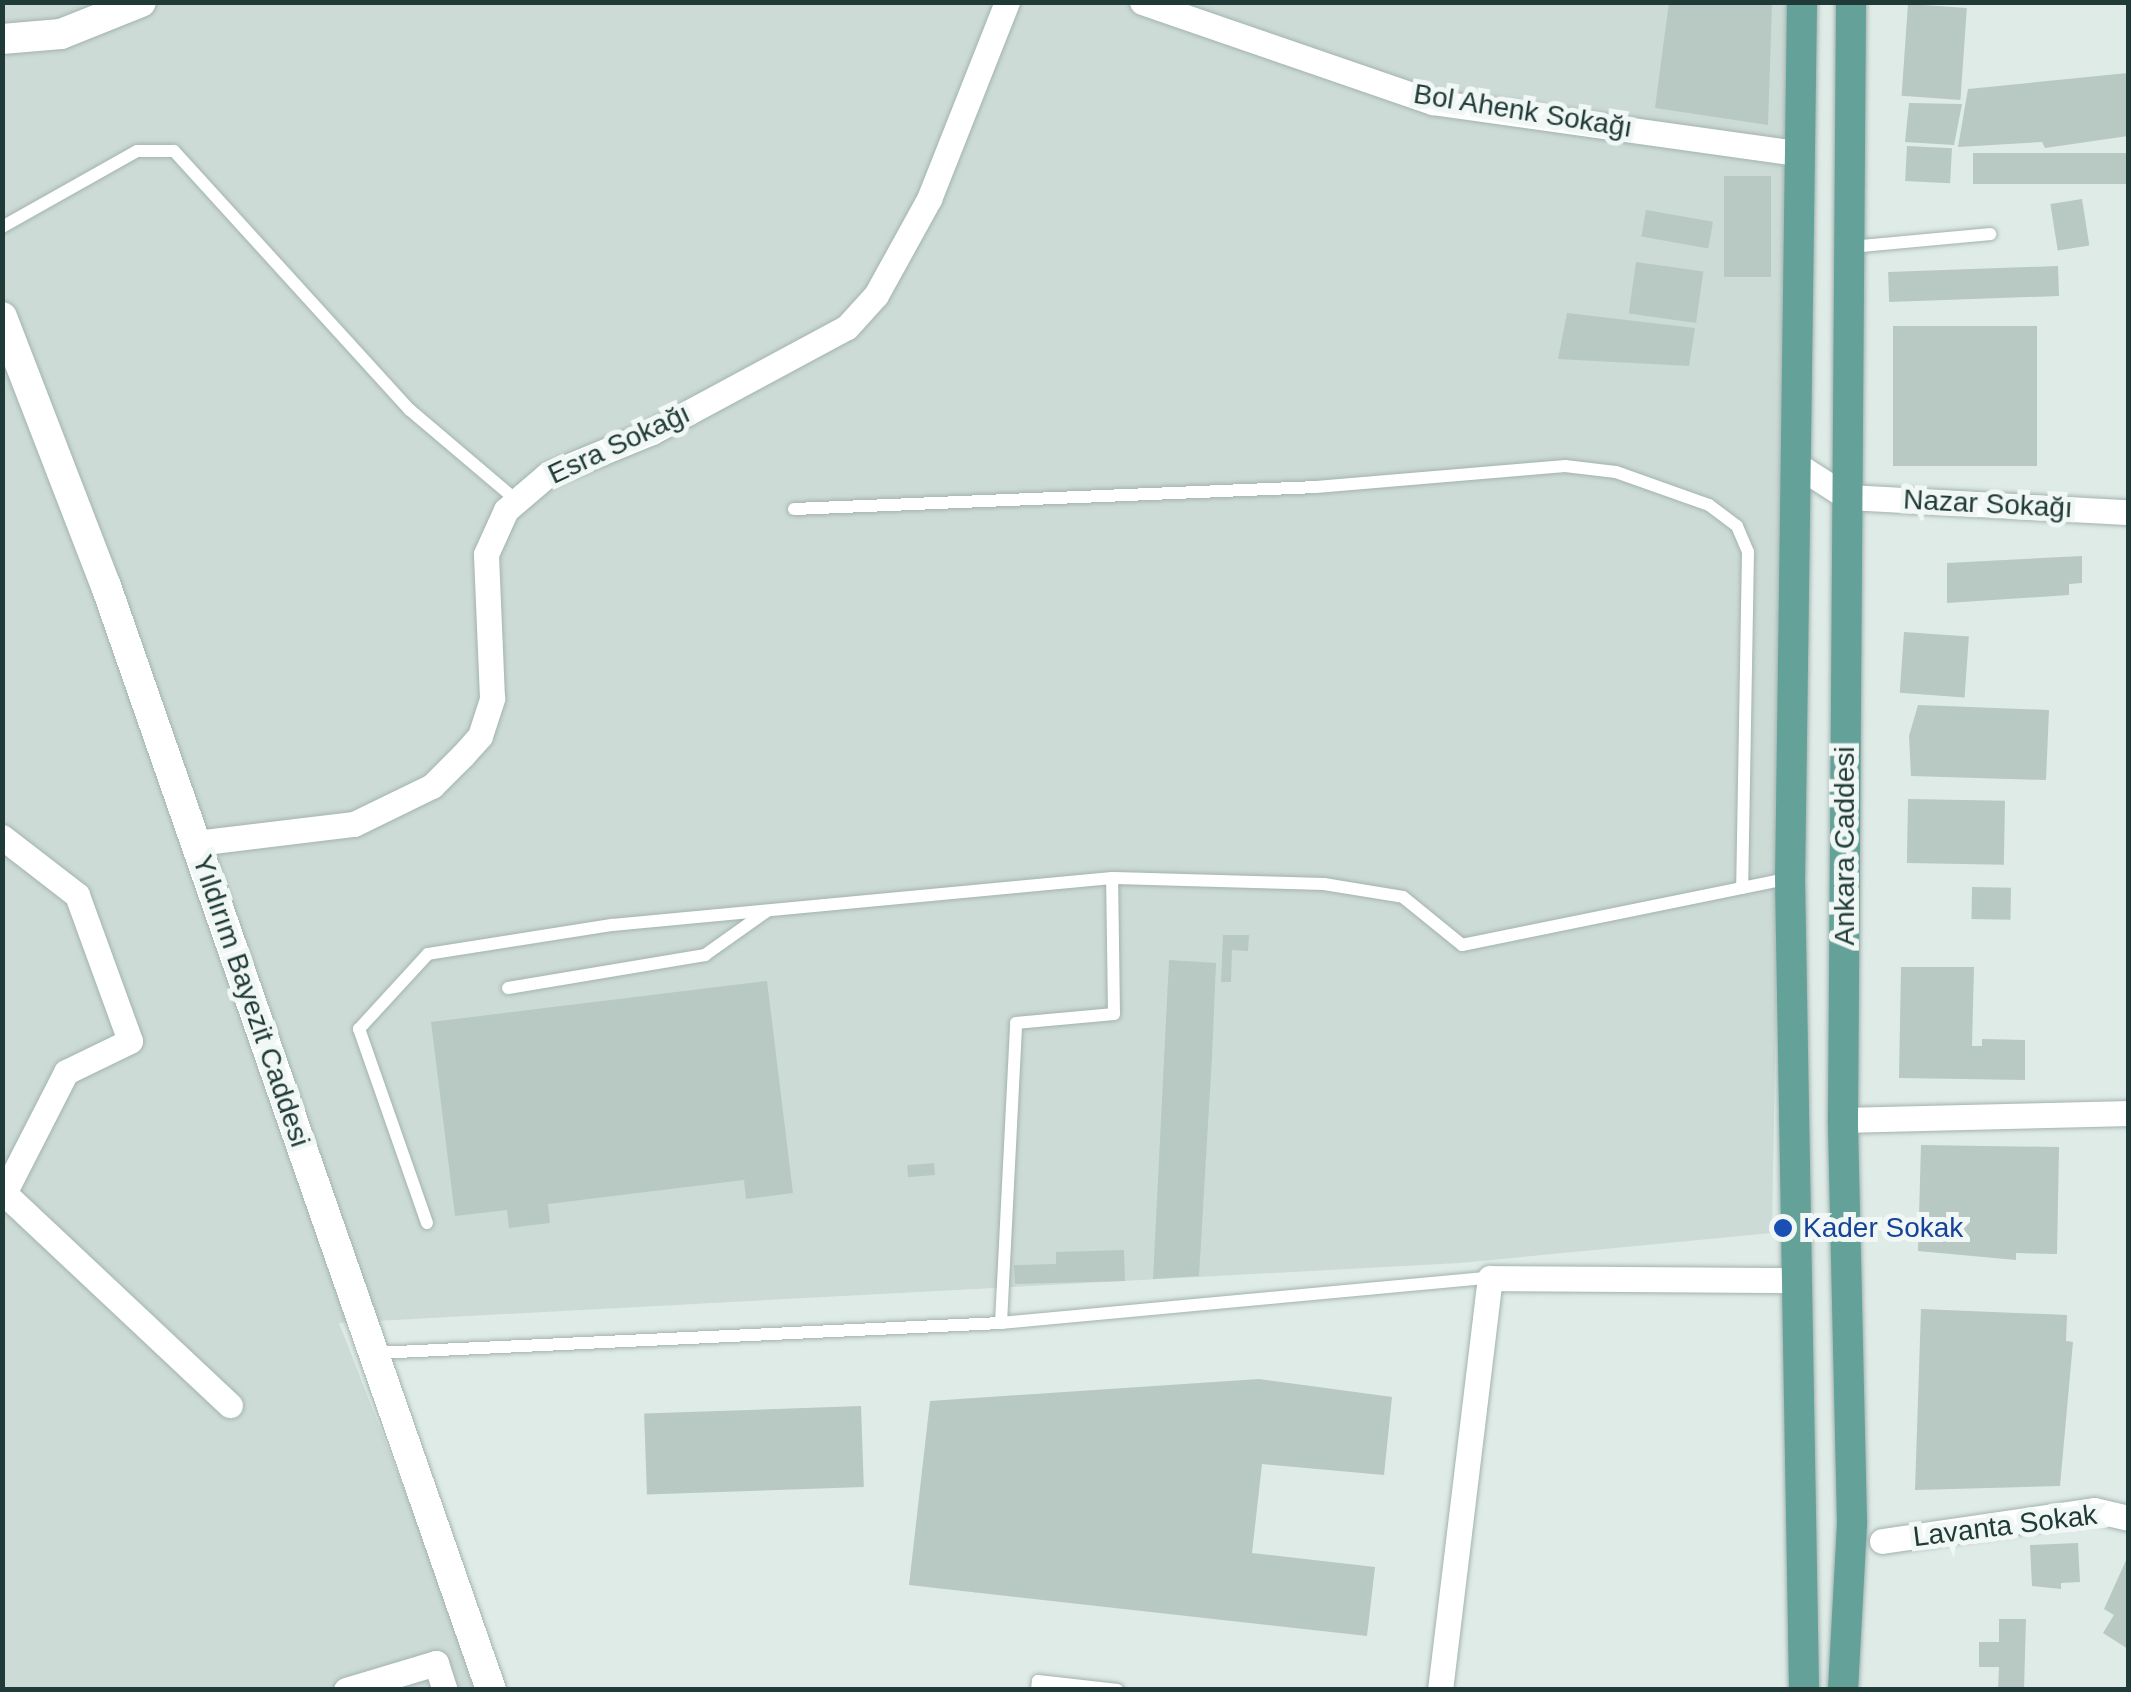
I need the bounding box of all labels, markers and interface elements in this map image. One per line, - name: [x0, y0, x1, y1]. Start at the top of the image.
- street label: Bol Ahenk Sokağı: [1410, 77, 1636, 145]
- street label: Esra Sokağı: [543, 397, 695, 491]
- street label: Nazar Sokağı: [1902, 483, 2074, 525]
- street label: Ankara Caddesi: [1828, 746, 1862, 946]
- street label: Yıldırım Bayezit Caddesi: [185, 851, 317, 1151]
- place label: Kader Sokak: [1803, 1211, 1963, 1245]
- marker: Kader Sokak: [1772, 1217, 1794, 1239]
- street label: Lavanta Sokak: [1911, 1498, 2099, 1554]

